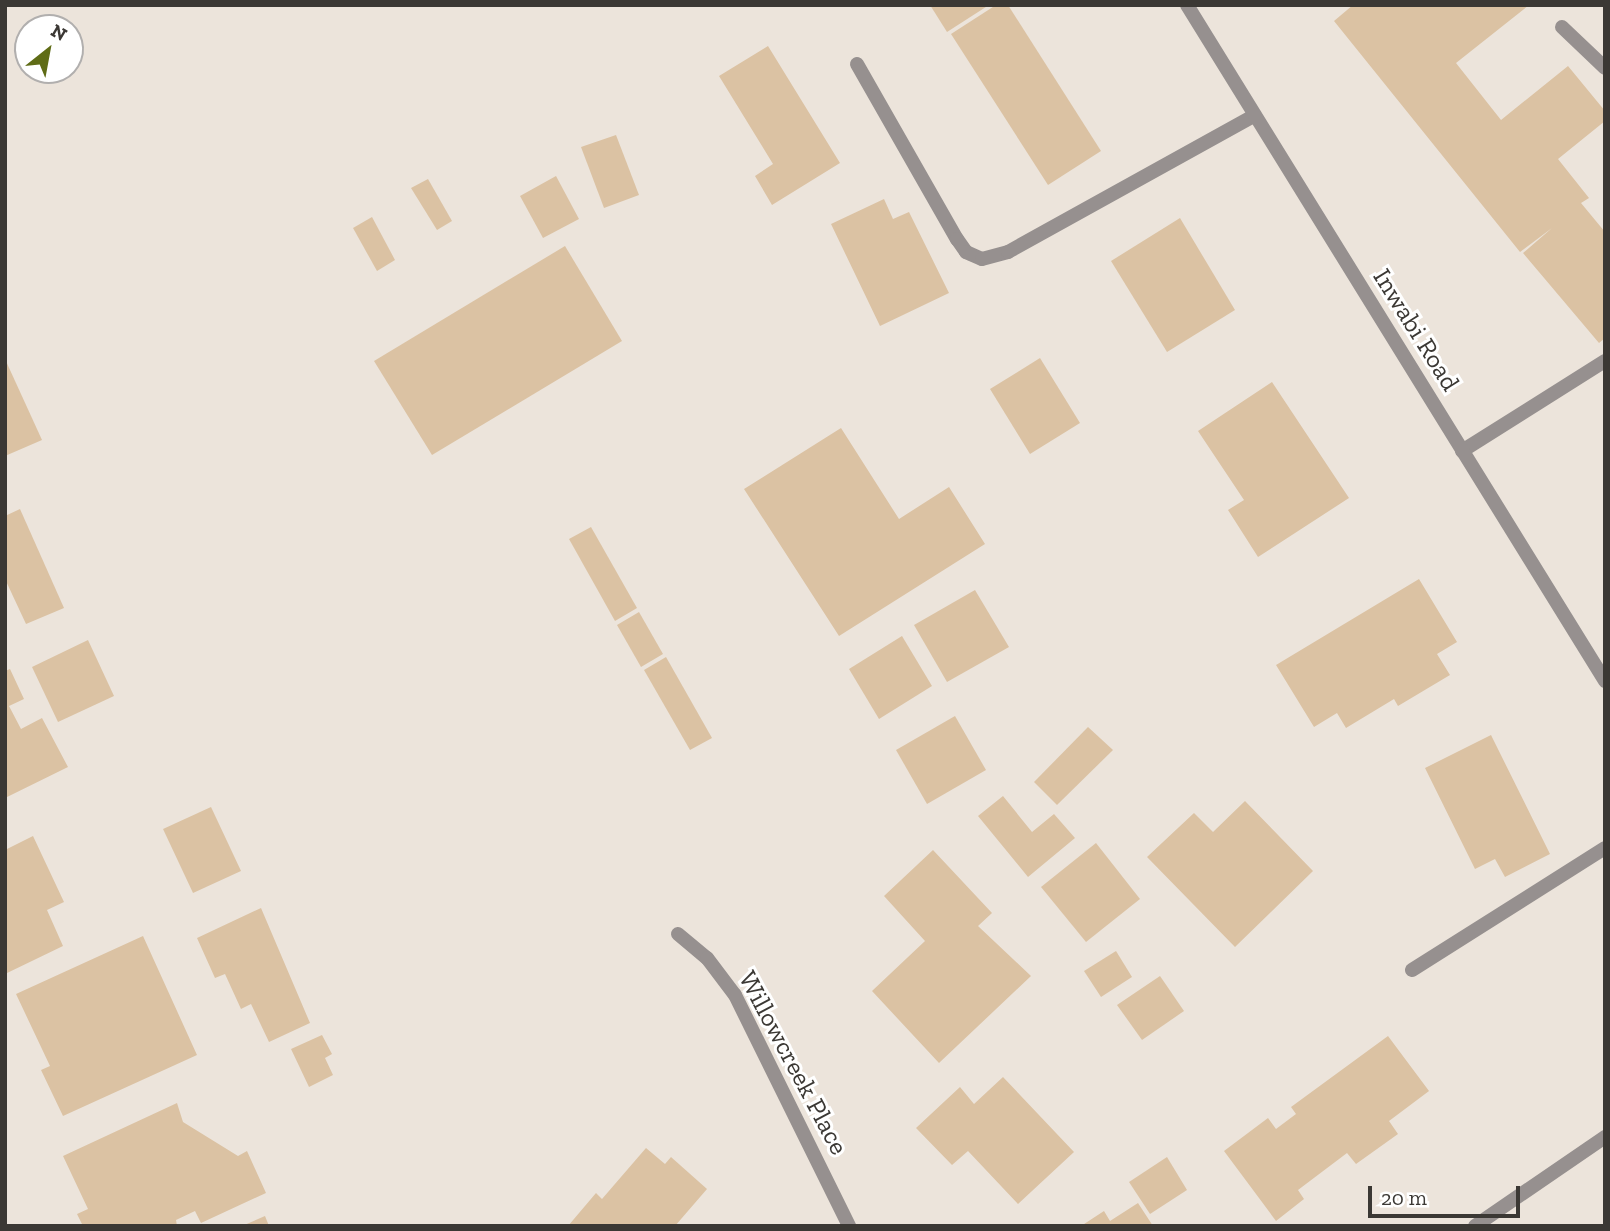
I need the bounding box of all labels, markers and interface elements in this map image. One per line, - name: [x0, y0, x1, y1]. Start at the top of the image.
- north arrow: [14, 14, 84, 84]
- text: N: [47, 19, 71, 46]
- street label: Inwabi Road: [1366, 263, 1466, 397]
- street label: Willowcreek Place: [732, 966, 854, 1160]
- scale bar: [1372, 1172, 1524, 1216]
- text: 20 m: [1381, 1185, 1427, 1210]

